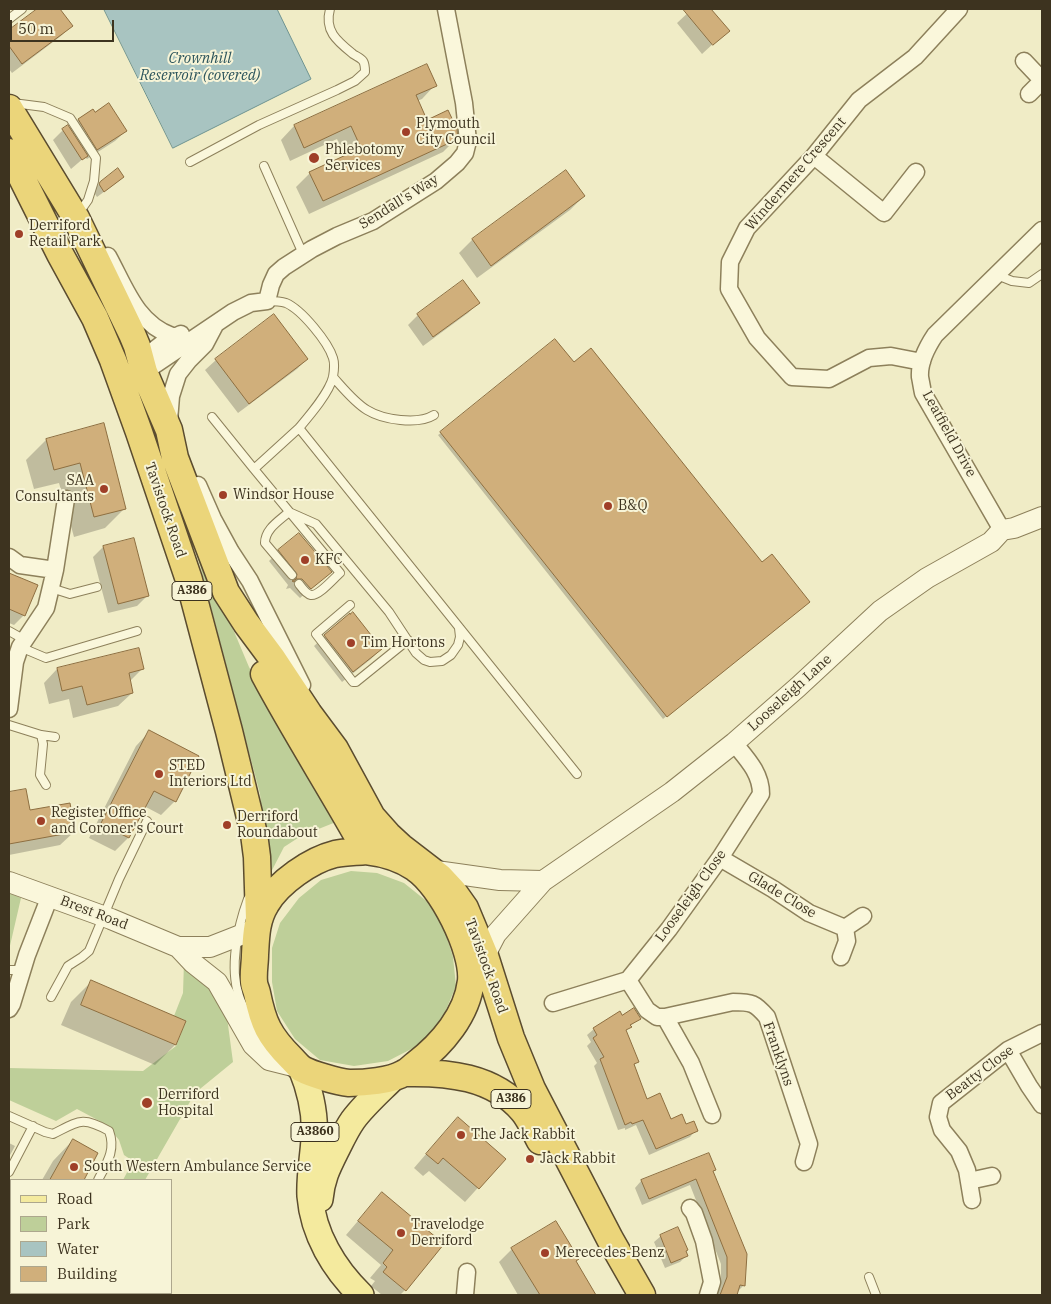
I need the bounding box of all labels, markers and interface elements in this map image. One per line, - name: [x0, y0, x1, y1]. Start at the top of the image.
- scale bar: [12, 10, 116, 42]
- text: 50 m: [18, 19, 54, 38]
- water label: Crownhill Reservoir (covered): [140, 50, 260, 85]
- street label: Windermere Crescent: [742, 114, 850, 234]
- place label: Plymouth City Council: [416, 116, 495, 148]
- marker: Plymouth City Council: [400, 126, 412, 138]
- place label: Phlebotomy Services: [325, 142, 404, 174]
- marker: Phlebotomy Services: [307, 151, 321, 165]
- street label: Sendall's Way: [356, 171, 442, 233]
- place label: Derriford Retail Park: [29, 218, 101, 250]
- marker: Derriford Retail Park: [13, 228, 25, 240]
- street label: Leatfield Drive: [918, 388, 980, 480]
- street label: Tavistock Road: [141, 460, 189, 560]
- place label: SAA Consultants: [15, 473, 94, 506]
- marker: SAA Consultants: [98, 483, 110, 495]
- place label: Windsor House: [233, 487, 334, 503]
- marker: Windsor House: [217, 489, 229, 501]
- place label: B&Q: [618, 498, 647, 514]
- marker: B&Q: [602, 500, 614, 512]
- place label: KFC: [315, 552, 343, 568]
- marker: KFC: [299, 554, 311, 566]
- road number: A386: [172, 582, 212, 600]
- place label: Tim Hortons: [361, 635, 445, 651]
- marker: Tim Hortons: [345, 637, 357, 649]
- street label: Looseleigh Lane: [745, 651, 835, 735]
- place label: STED Interiors Ltd: [169, 758, 252, 790]
- marker: STED Interiors Ltd: [153, 768, 165, 780]
- place label: Register Office and Coroner's Court: [51, 805, 183, 838]
- place label: Derriford Roundabout: [237, 809, 318, 842]
- marker: Register Office and Coroner's Court: [35, 815, 47, 827]
- marker: Derriford Roundabout: [221, 819, 233, 831]
- street label: Looseleigh Close: [652, 847, 730, 945]
- street label: Glade Close: [745, 868, 819, 922]
- street label: Brest Road: [58, 892, 130, 934]
- street label: Tavistock Road: [461, 916, 511, 1016]
- street label: Franklyns: [759, 1020, 797, 1088]
- street label: Beatty Close: [943, 1042, 1017, 1104]
- place label: Derriford Hospital: [158, 1087, 220, 1120]
- road number: A386: [491, 1090, 531, 1108]
- marker: Derriford Hospital: [140, 1096, 154, 1110]
- road number: A3860: [291, 1122, 339, 1142]
- place label: The Jack Rabbit: [471, 1127, 575, 1143]
- marker: The Jack Rabbit: [455, 1129, 467, 1141]
- place label: Jack Rabbit: [540, 1151, 616, 1167]
- marker: Jack Rabbit: [524, 1153, 536, 1165]
- place label: South Western Ambulance Service: [84, 1159, 311, 1175]
- marker: South Western Ambulance Service: [68, 1161, 80, 1173]
- legend: [10, 1179, 172, 1294]
- text: Road: [57, 1189, 93, 1208]
- text: Park: [57, 1214, 90, 1233]
- place label: Travelodge Derriford: [411, 1217, 484, 1250]
- marker: Travelodge Derriford: [395, 1227, 407, 1239]
- text: Water: [57, 1239, 99, 1258]
- place label: Merecedes-Benz: [555, 1245, 664, 1261]
- marker: Merecedes-Benz: [539, 1247, 551, 1259]
- text: Building: [57, 1264, 117, 1283]

